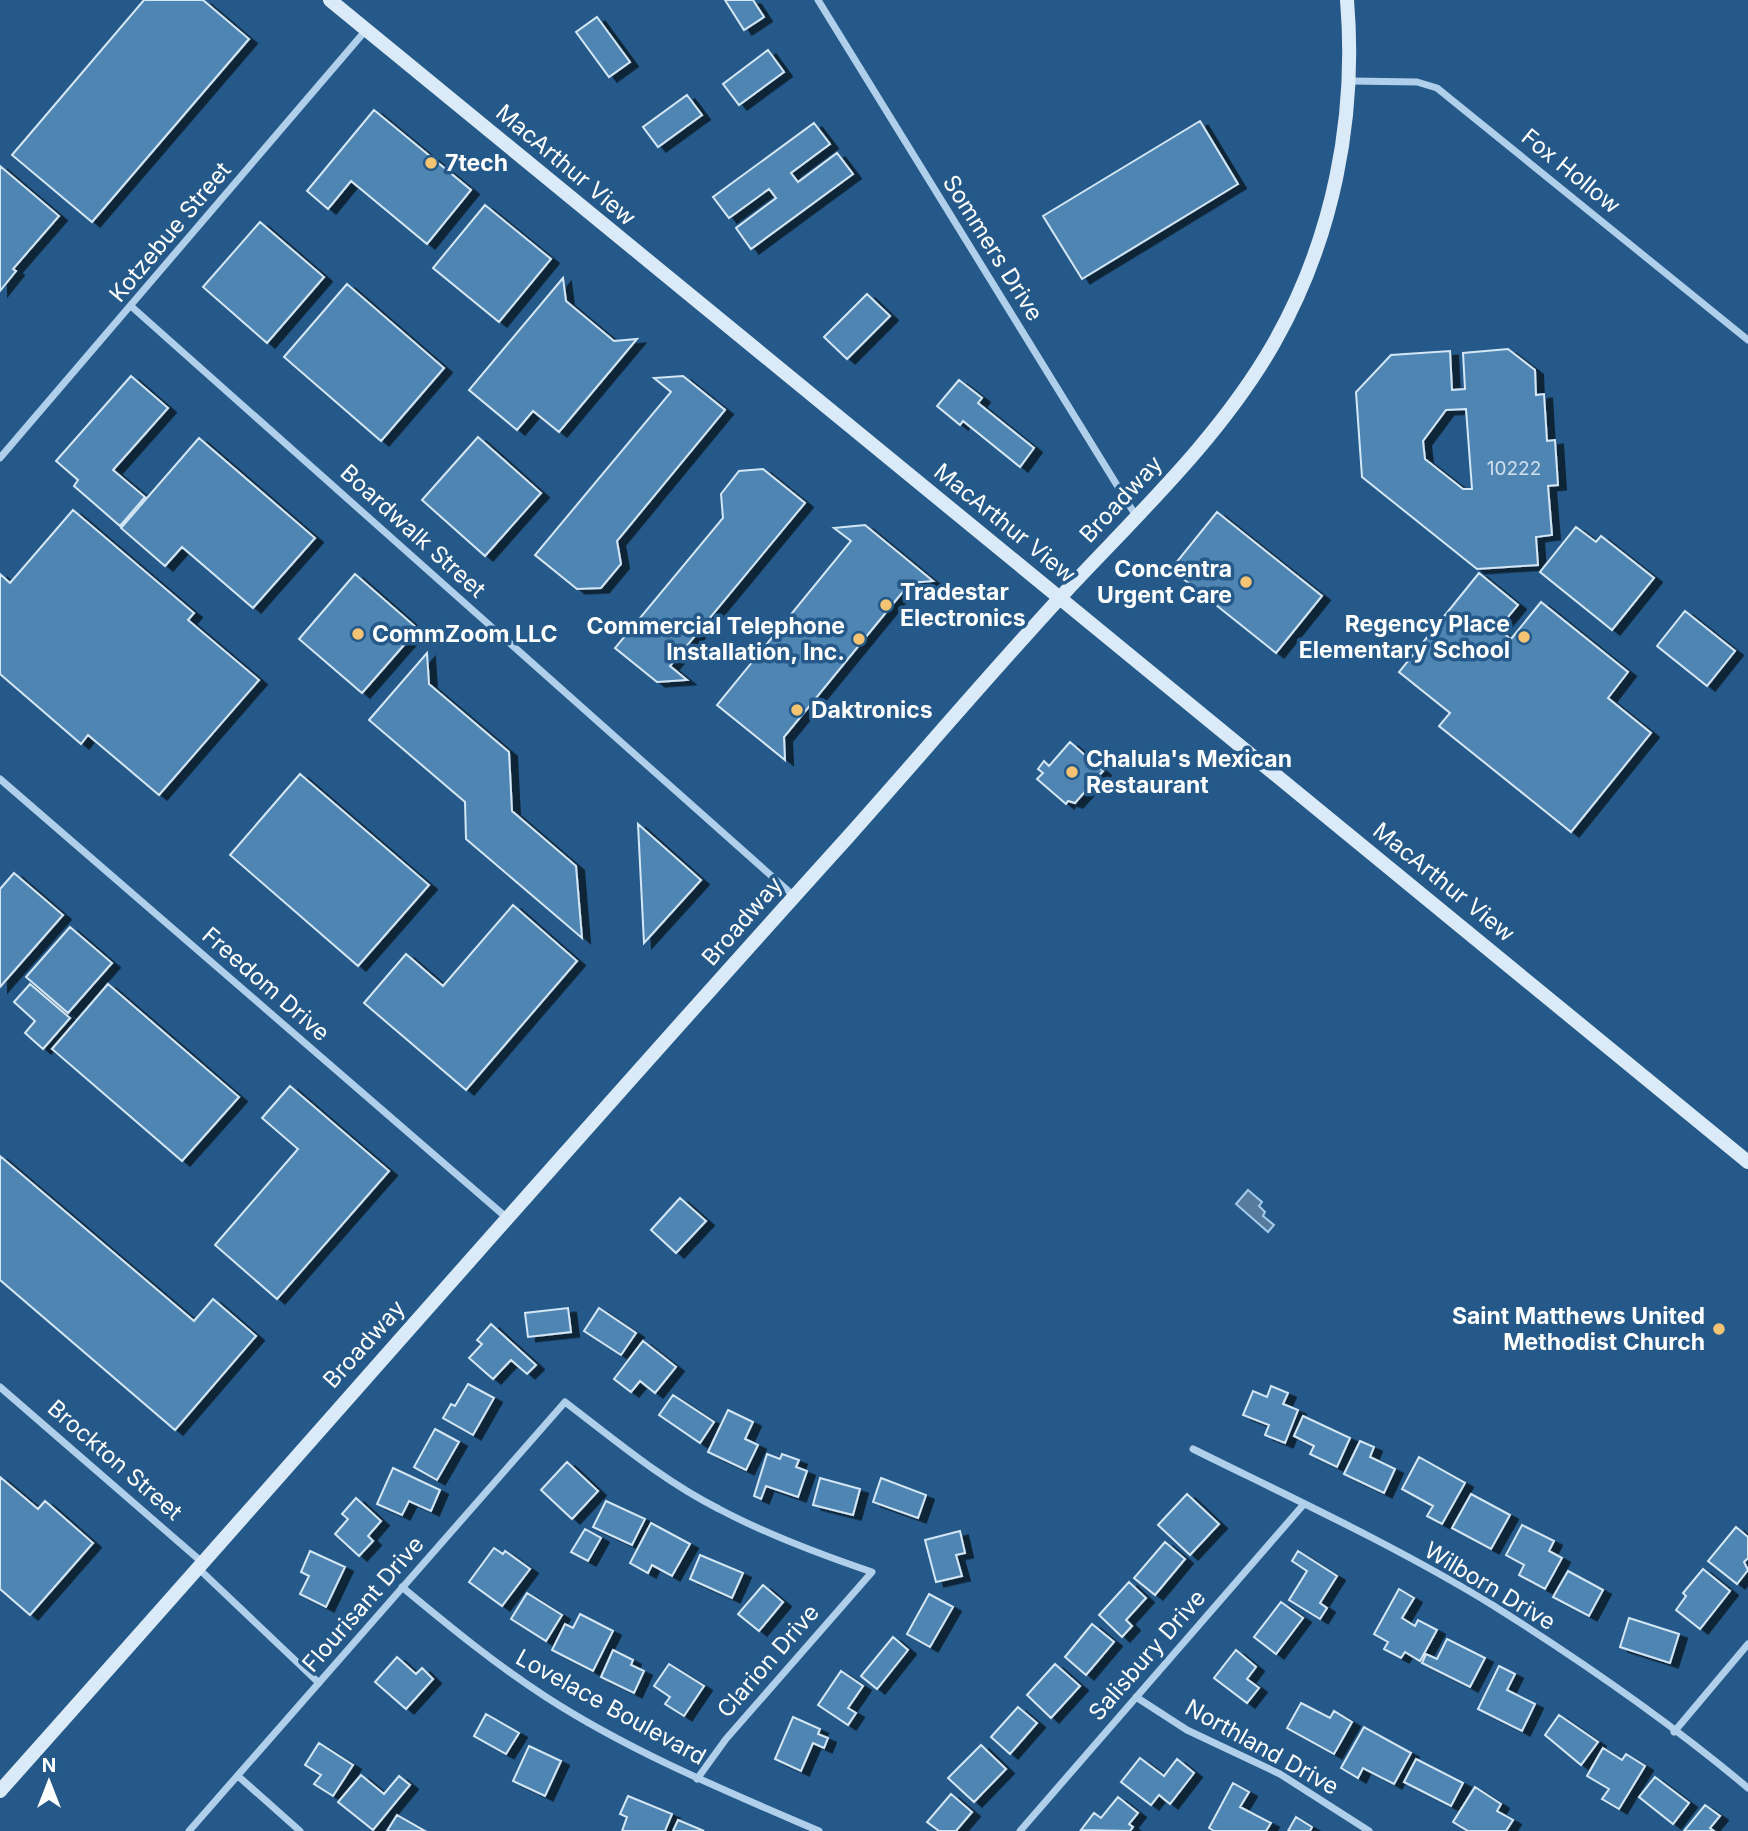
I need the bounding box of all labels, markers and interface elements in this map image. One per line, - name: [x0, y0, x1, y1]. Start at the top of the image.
- street label: MacArthur View: [490, 98, 642, 232]
- street label: Fox Hollow: [1516, 123, 1626, 219]
- place label: 7tech: [445, 149, 508, 177]
- marker: 7tech: [423, 155, 439, 171]
- street label: Kotzebue Street: [103, 156, 237, 308]
- street label: Sommers Drive: [937, 170, 1049, 326]
- street label: Broadway: [1074, 450, 1168, 548]
- street label: MacArthur View: [929, 457, 1082, 589]
- house number: 10222: [1487, 457, 1541, 480]
- street label: Boardwalk Street: [335, 458, 492, 604]
- place label: Concentra Urgent Care: [1097, 555, 1232, 609]
- marker: Concentra Urgent Care: [1238, 574, 1254, 590]
- place label: Tradestar Electronics: [900, 578, 1026, 632]
- marker: Tradestar Electronics: [878, 597, 894, 613]
- place label: Regency Place Elementary School: [1299, 610, 1510, 664]
- place label: Commercial Telephone Installation, Inc.: [586, 612, 845, 666]
- place label: CommZoom LLC: [372, 620, 557, 648]
- marker: CommZoom LLC: [350, 626, 366, 642]
- marker: Regency Place Elementary School: [1516, 629, 1532, 645]
- marker: Commercial Telephone Installation, Inc.: [851, 631, 867, 647]
- place label: Daktronics: [811, 696, 933, 724]
- marker: Daktronics: [789, 702, 805, 718]
- place label: Chalula's Mexican Restaurant: [1086, 745, 1292, 799]
- marker: Chalula's Mexican Restaurant: [1064, 764, 1080, 780]
- street label: MacArthur View: [1368, 816, 1521, 948]
- street label: Broadway: [696, 871, 788, 971]
- street label: Freedom Drive: [197, 921, 335, 1047]
- street label: Broadway: [317, 1294, 411, 1394]
- place label: Saint Matthews United Methodist Church: [1452, 1302, 1705, 1356]
- marker: Saint Matthews United Methodist Church: [1711, 1321, 1727, 1337]
- street label: Brockton Street: [42, 1394, 188, 1526]
- street label: Flourisant Drive: [296, 1530, 430, 1678]
- street label: Wilborn Drive: [1419, 1536, 1561, 1636]
- street label: Salisbury Drive: [1083, 1584, 1211, 1726]
- street label: Clarion Drive: [711, 1599, 825, 1723]
- street label: Lovelace Boulevard: [511, 1643, 711, 1771]
- street label: Northland Drive: [1180, 1693, 1344, 1801]
- north arrow: [14, 1747, 84, 1817]
- text: N: [42, 1754, 56, 1777]

